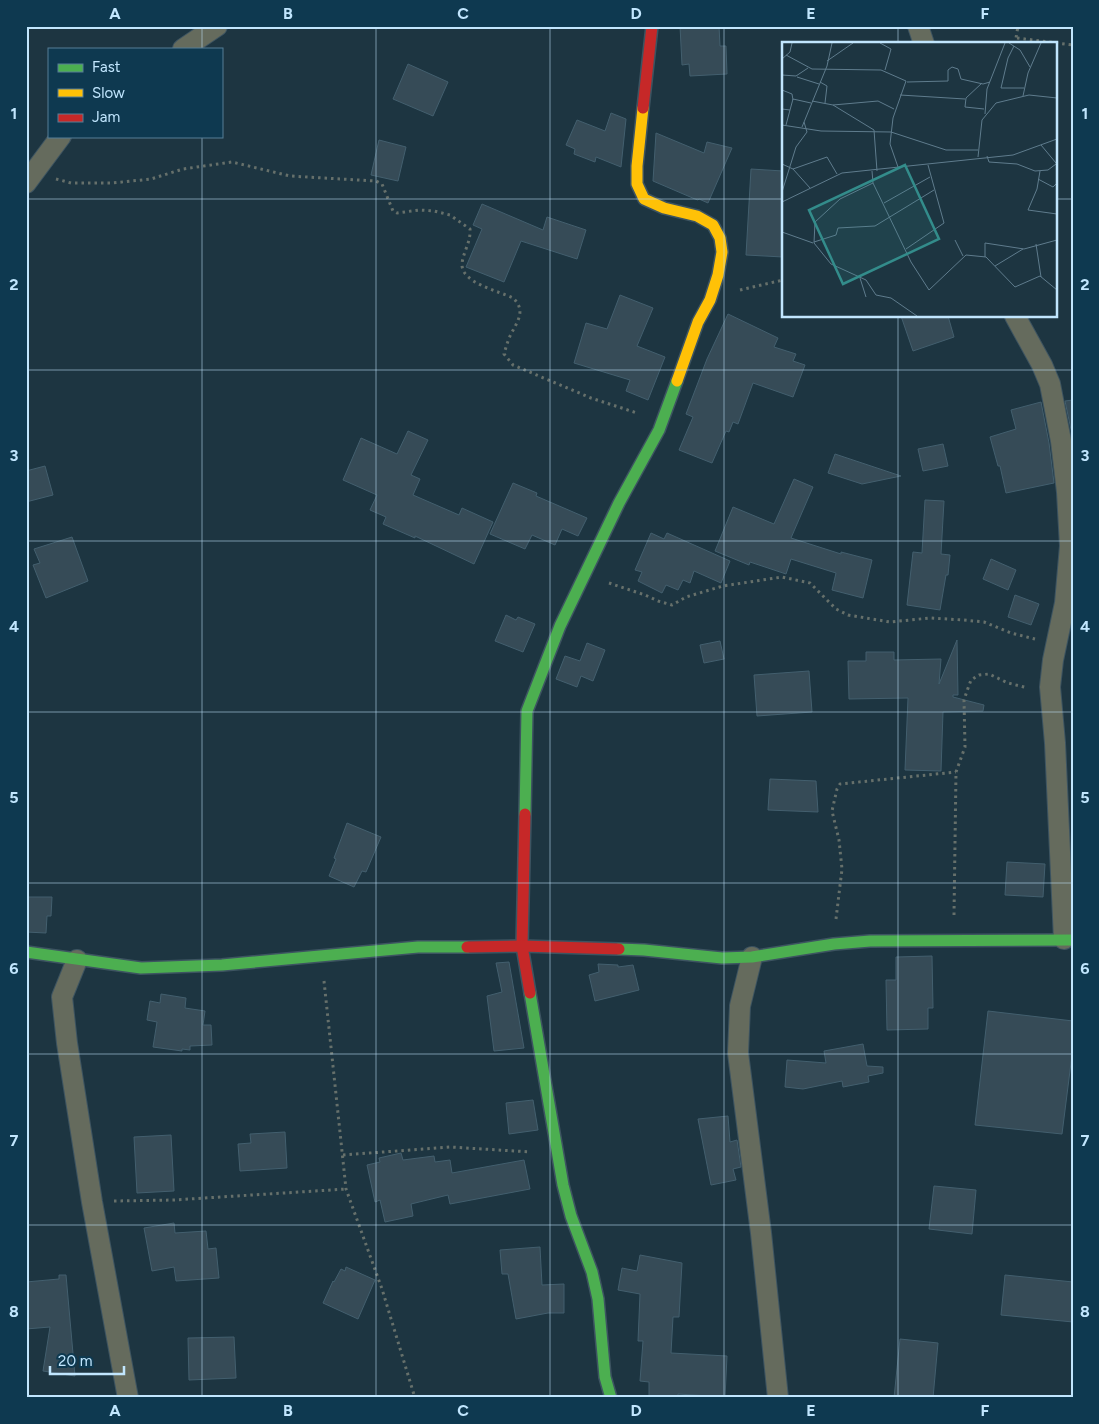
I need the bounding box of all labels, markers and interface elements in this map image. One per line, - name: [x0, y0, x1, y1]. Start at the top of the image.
- text: A: [109, 4, 121, 23]
- text: B: [283, 4, 293, 23]
- text: C: [457, 4, 469, 23]
- text: D: [630, 4, 642, 23]
- text: E: [806, 4, 816, 23]
- text: F: [981, 4, 990, 23]
- inset map: [782, 42, 1056, 318]
- legend: [48, 48, 222, 138]
- text: Fast: [92, 58, 121, 76]
- text: Slow: [92, 84, 125, 102]
- text: 1: [11, 104, 17, 123]
- text: 1: [1082, 104, 1088, 123]
- text: Jam: [92, 108, 120, 126]
- text: 2: [9, 275, 19, 294]
- text: 2: [1080, 275, 1090, 294]
- text: 3: [10, 446, 19, 465]
- text: 3: [1081, 446, 1090, 465]
- text: 4: [9, 617, 19, 636]
- text: 4: [1080, 617, 1090, 636]
- text: 5: [9, 788, 19, 807]
- text: 5: [1080, 788, 1090, 807]
- text: 6: [9, 959, 19, 978]
- text: 6: [1080, 959, 1090, 978]
- text: 7: [10, 1131, 19, 1150]
- text: 7: [1081, 1131, 1090, 1150]
- text: 8: [9, 1302, 19, 1321]
- text: 8: [1080, 1302, 1090, 1321]
- scale bar: [50, 1344, 124, 1376]
- text: 20 m: [58, 1352, 92, 1370]
- text: A: [109, 1401, 121, 1420]
- text: B: [283, 1401, 293, 1420]
- text: C: [457, 1401, 469, 1420]
- text: D: [630, 1401, 642, 1420]
- text: E: [806, 1401, 816, 1420]
- text: F: [981, 1401, 990, 1420]

